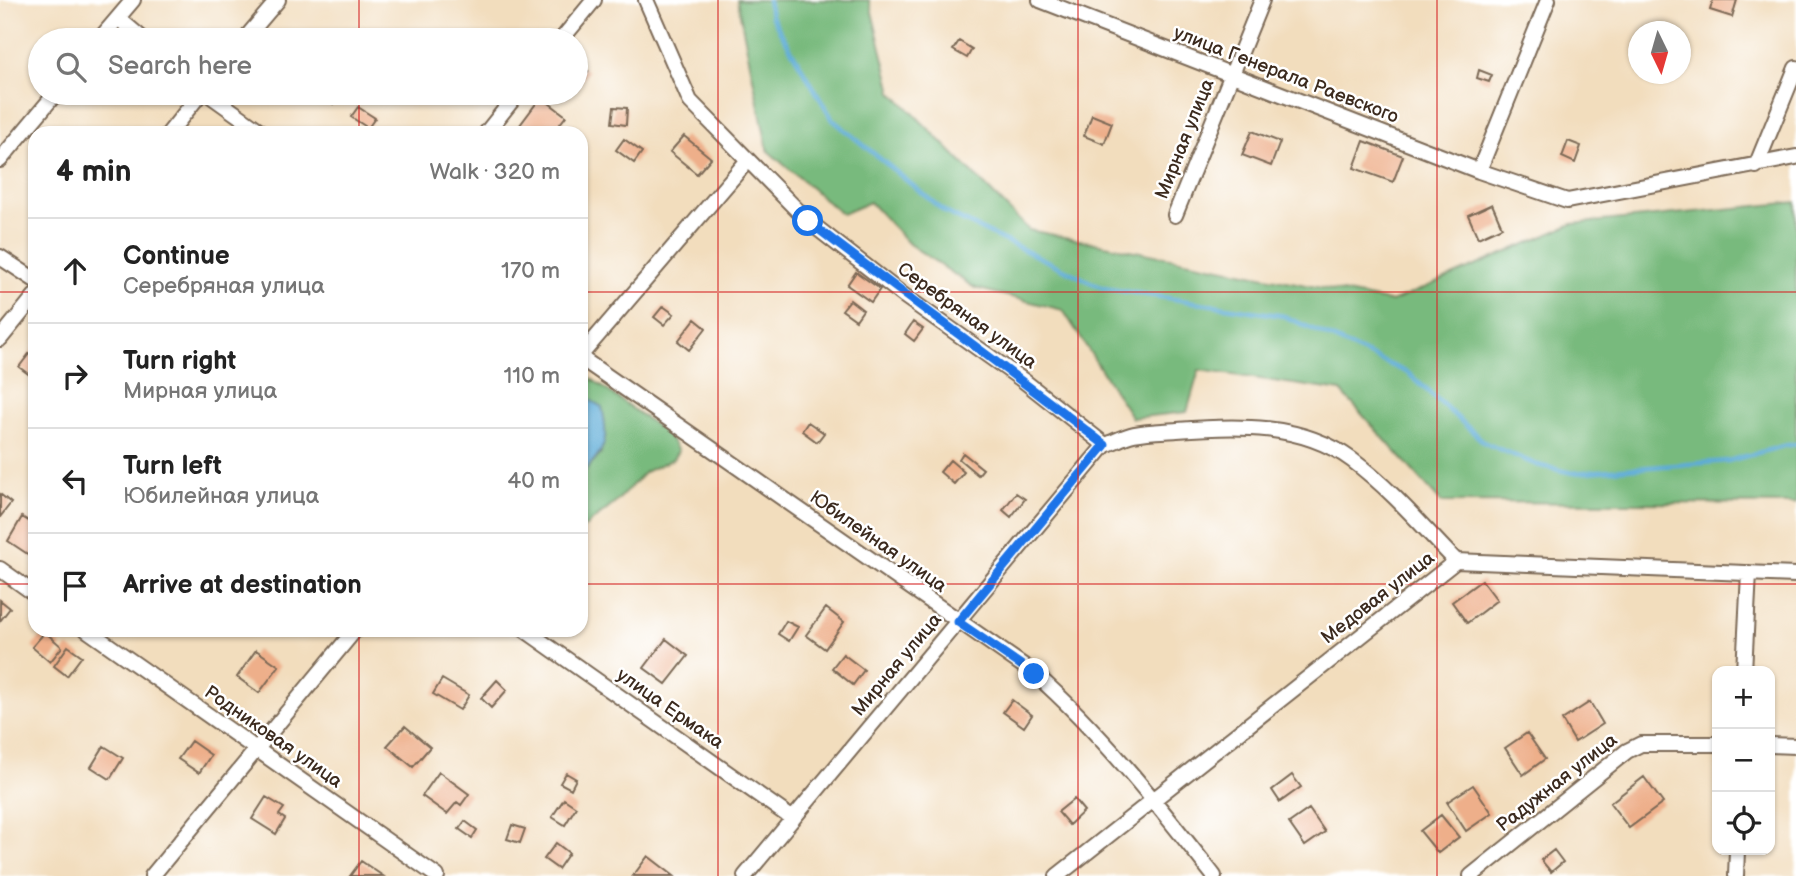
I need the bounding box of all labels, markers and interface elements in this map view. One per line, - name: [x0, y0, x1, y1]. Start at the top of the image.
- street label: улица Генерала Раевского: [1170, 21, 1402, 129]
- north arrow: [1628, 21, 1691, 84]
- search box: [28, 28, 588, 105]
- icon: search: [52, 48, 90, 86]
- text: Search here: [108, 51, 252, 82]
- street label: Мирная улица: [1150, 76, 1220, 202]
- text: 4 min: [56, 154, 131, 190]
- text: Walk · 320 m: [429, 158, 560, 186]
- route start: [792, 205, 823, 236]
- text: Continue: [123, 241, 230, 272]
- icon: ahead: [56, 252, 94, 290]
- text: 170 m: [501, 257, 560, 285]
- street label: Серебряная улица: [893, 258, 1041, 374]
- text: Серебряная улица: [123, 272, 325, 300]
- text: Turn right: [123, 346, 236, 377]
- icon: right: [56, 357, 94, 395]
- text: 110 m: [503, 362, 560, 390]
- text: Мирная улица: [123, 377, 277, 405]
- text: Turn left: [123, 451, 222, 482]
- icon: left: [56, 462, 94, 500]
- text: 40 m: [507, 467, 560, 495]
- text: Юбилейная улица: [123, 482, 319, 510]
- street label: Юбилейная улица: [805, 486, 951, 598]
- street label: Медовая улица: [1317, 547, 1439, 649]
- icon: arrive: [56, 567, 94, 605]
- text: Arrive at destination: [123, 570, 362, 601]
- street label: Мирная улица: [847, 609, 947, 721]
- route end: [1018, 658, 1049, 689]
- street label: улица Ермака: [612, 664, 728, 754]
- map controls: [1712, 666, 1775, 855]
- button: +: [1712, 666, 1775, 729]
- street label: Родниковая улица: [199, 681, 347, 793]
- street label: Радужная улица: [1492, 729, 1622, 837]
- button: −: [1712, 729, 1775, 792]
- button: locate: [1712, 792, 1775, 855]

